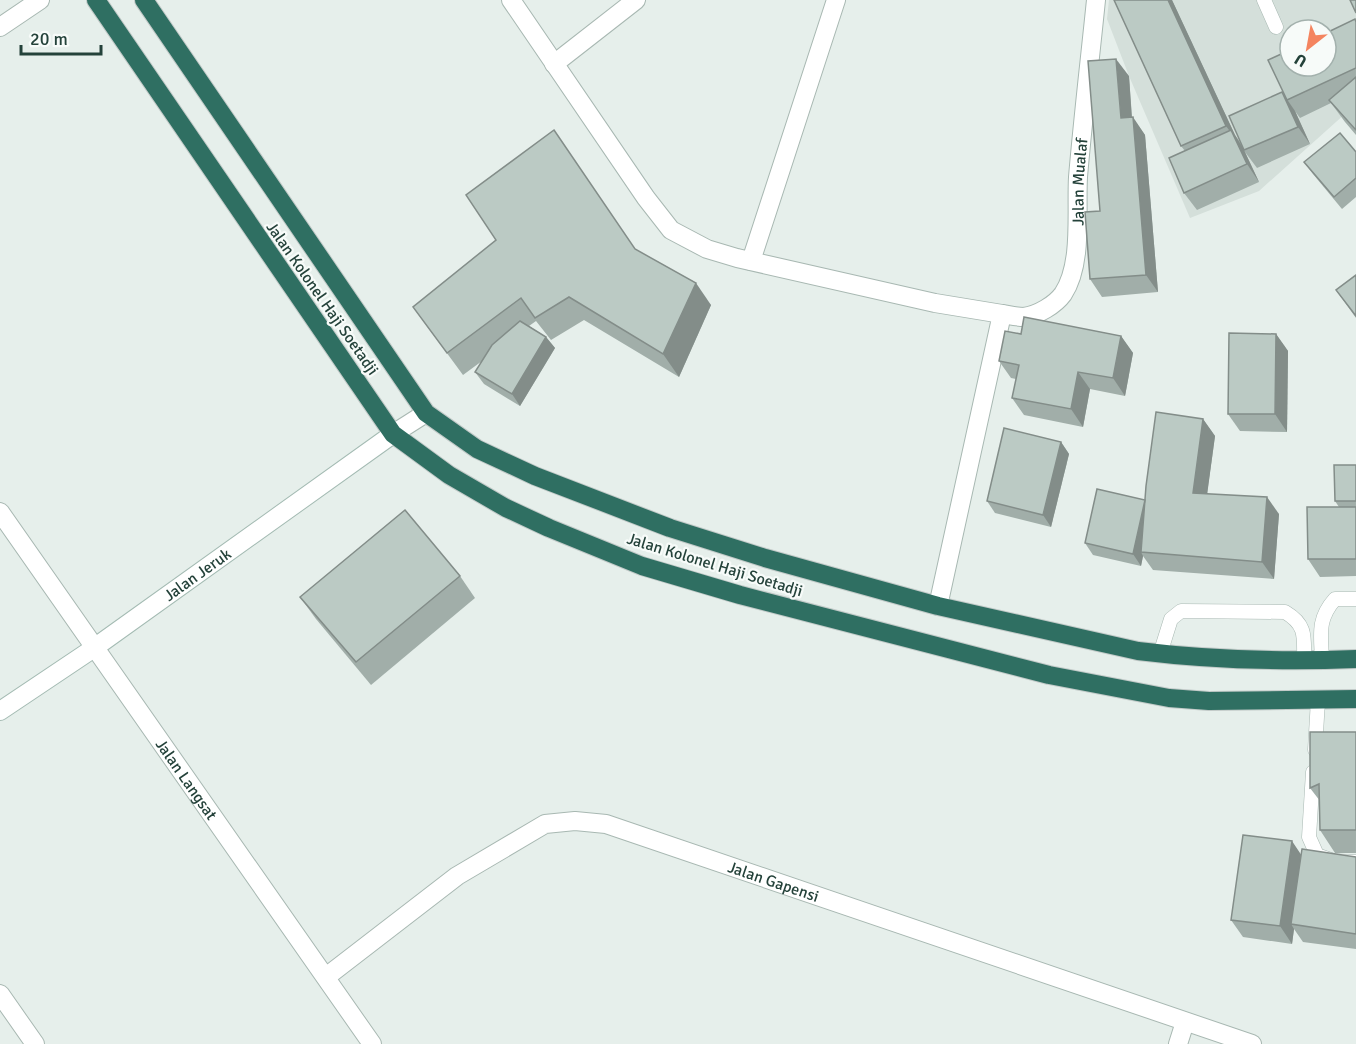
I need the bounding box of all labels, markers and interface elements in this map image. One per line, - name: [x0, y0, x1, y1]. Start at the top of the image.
- scale bar: [21, 18, 100, 56]
- north arrow: [1278, 18, 1338, 78]
- text: 20 m: [30, 28, 68, 50]
- text: U: [1291, 49, 1311, 71]
- street label: Jalan Mualaf: [1069, 137, 1093, 226]
- street label: Jalan Kolonel Haji Soetadji: [262, 218, 383, 379]
- street label: Jalan Kolonel Haji Soetadji: [624, 529, 805, 601]
- street label: Jalan Jeruk: [160, 544, 235, 606]
- street label: Jalan Langsat: [151, 735, 221, 824]
- street label: Jalan Gapensi: [725, 857, 822, 907]

